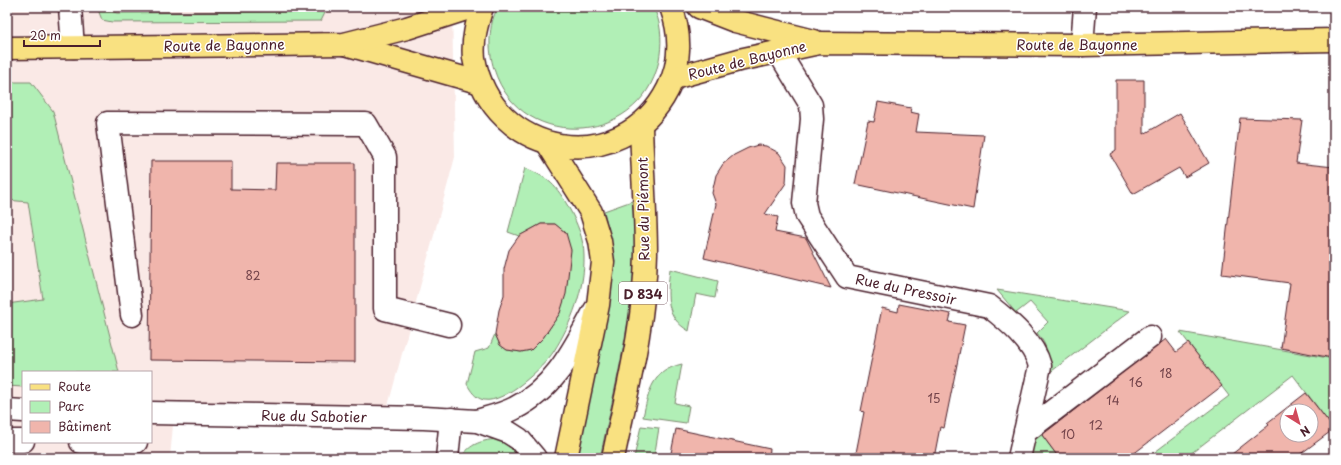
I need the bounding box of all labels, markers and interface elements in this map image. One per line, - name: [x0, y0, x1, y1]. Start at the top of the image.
- scale bar: [24, 22, 100, 48]
- text: 20 m: [30, 26, 61, 44]
- street label: Route de Bayonne: [163, 33, 285, 57]
- street label: Route de Bayonne: [1016, 34, 1138, 55]
- street label: Route de Bayonne: [686, 35, 809, 85]
- street label: Rue du Piémont: [632, 157, 654, 261]
- house number: 82: [246, 266, 261, 284]
- street label: Rue du Pressoir: [854, 268, 959, 310]
- road number: D 834: [619, 282, 667, 304]
- house number: 18: [1160, 364, 1172, 382]
- legend: [22, 371, 152, 443]
- house number: 16: [1129, 373, 1143, 391]
- text: Route: [58, 377, 91, 395]
- house number: 15: [927, 389, 941, 407]
- house number: 14: [1106, 391, 1120, 409]
- text: Parc: [58, 397, 84, 415]
- north arrow: [1279, 403, 1319, 443]
- street label: Rue du Sabotier: [261, 405, 368, 427]
- house number: 12: [1089, 416, 1103, 434]
- text: Bâtiment: [58, 417, 111, 435]
- text: N: [1296, 422, 1314, 441]
- house number: 10: [1061, 425, 1075, 443]

